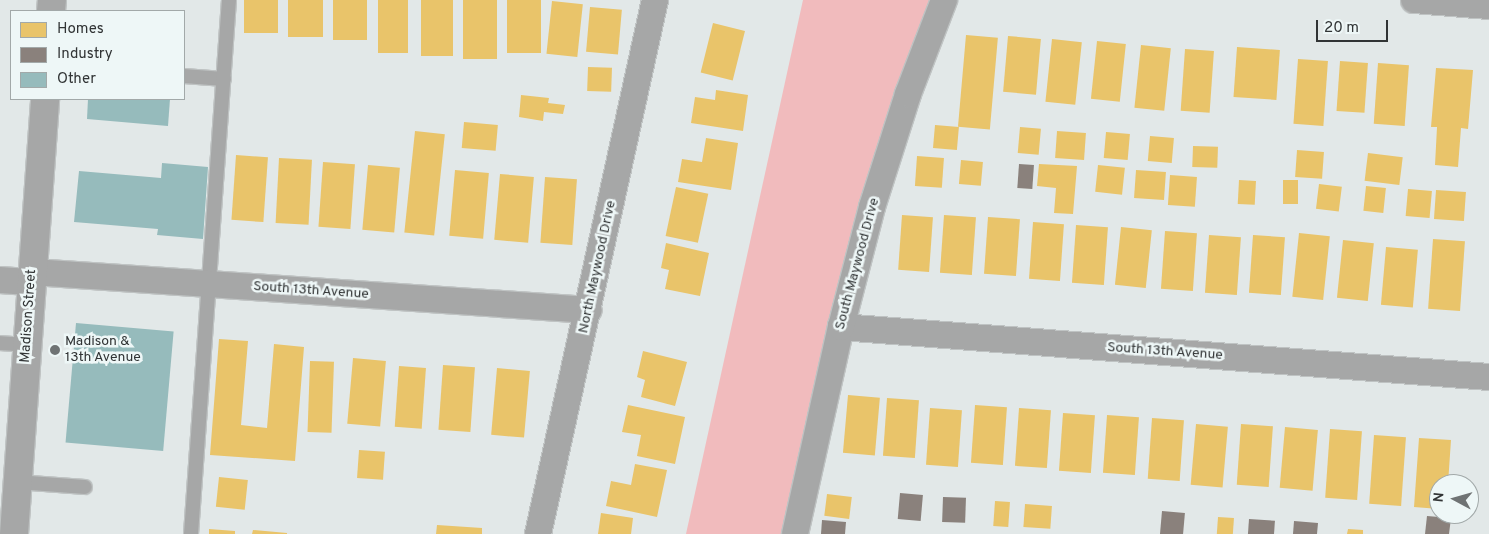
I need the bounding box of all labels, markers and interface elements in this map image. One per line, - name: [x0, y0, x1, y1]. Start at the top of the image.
- legend: [10, 10, 185, 100]
- scale bar: [1319, 10, 1392, 42]
- text: 20 m: [1324, 19, 1359, 38]
- text: Homes: [57, 20, 104, 39]
- text: Industry: [57, 45, 113, 64]
- text: Other: [57, 70, 96, 89]
- street label: South Maywood Drive: [832, 196, 884, 332]
- street label: North Maywood Drive: [576, 199, 620, 335]
- street label: Madison Street: [17, 269, 41, 363]
- street label: South 13th Avenue: [252, 279, 370, 303]
- place label: Madison & 13th Avenue: [65, 334, 141, 367]
- street label: South 13th Avenue: [1106, 340, 1224, 364]
- marker: Madison & 13th Avenue: [49, 344, 61, 356]
- north arrow: [1429, 474, 1479, 524]
- text: N: [1431, 492, 1449, 503]

